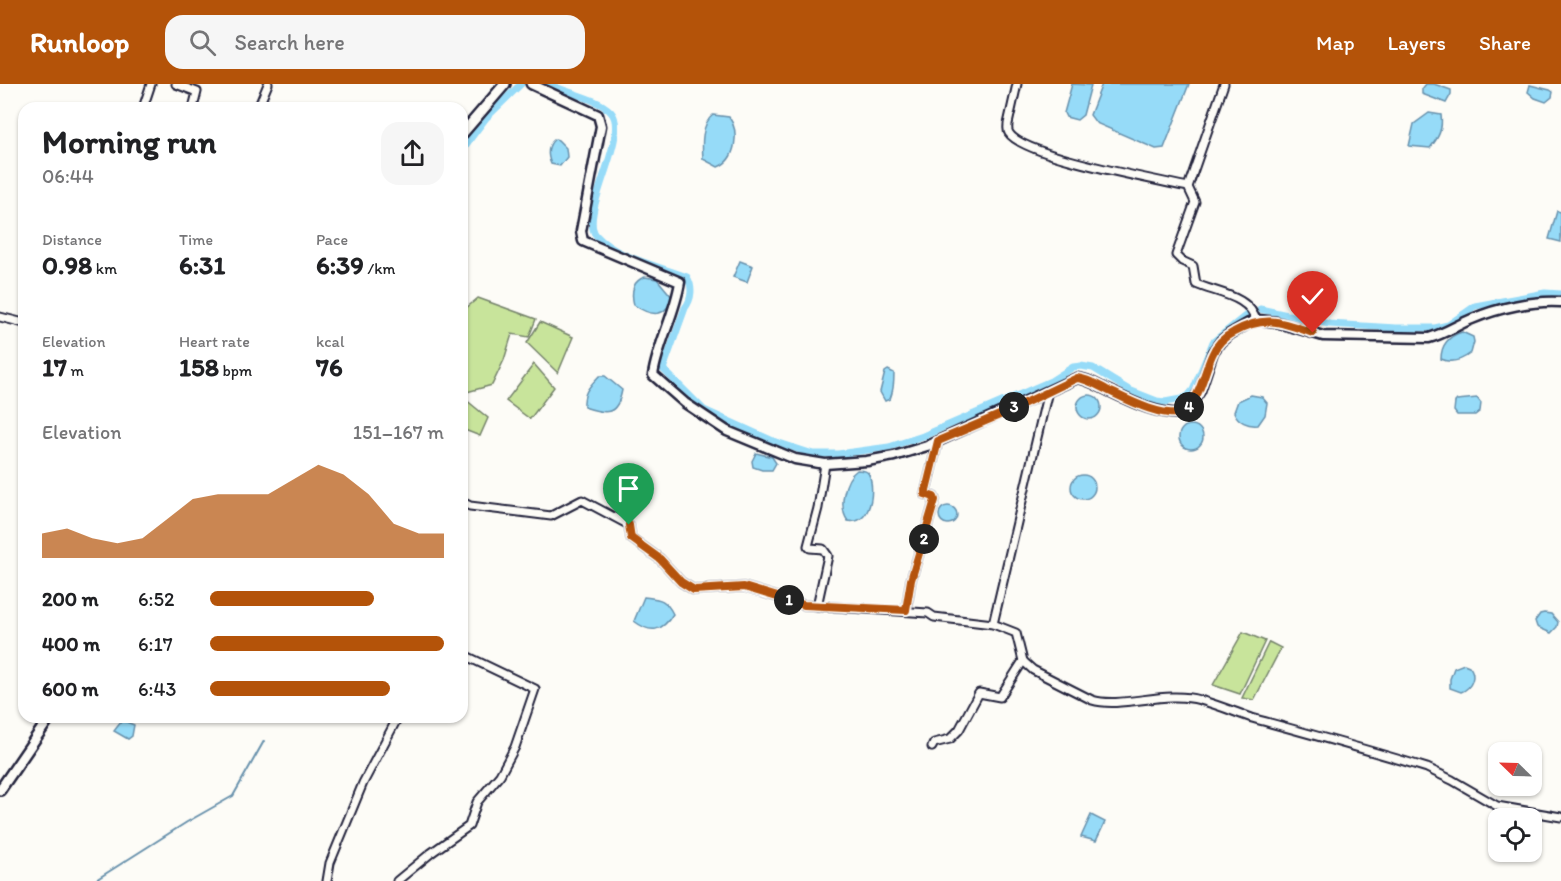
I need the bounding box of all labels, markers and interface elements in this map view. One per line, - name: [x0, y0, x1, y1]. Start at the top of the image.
- search box: [165, 15, 585, 69]
- text: Runloop: [30, 25, 129, 59]
- icon: search: [186, 26, 219, 59]
- text: Search here: [234, 29, 345, 56]
- text: Map: [1316, 30, 1355, 55]
- text: Layers: [1388, 30, 1446, 55]
- text: Share: [1479, 30, 1531, 55]
- text: Morning run: [42, 122, 217, 161]
- button: share: [381, 122, 444, 185]
- text: 06:44: [42, 164, 94, 188]
- text: Distance: [42, 230, 102, 249]
- text: Time: [179, 230, 213, 249]
- text: Pace: [316, 230, 348, 249]
- text: 0.98: [42, 249, 92, 281]
- text: 6:31: [179, 249, 225, 281]
- text: 6:39: [316, 249, 364, 281]
- text: km: [92, 259, 117, 278]
- text: /km: [364, 259, 395, 278]
- pin: [1287, 271, 1338, 333]
- icon: check: [1296, 280, 1329, 313]
- text: Elevation: [42, 332, 106, 351]
- text: Heart rate: [179, 332, 250, 351]
- text: kcal: [316, 332, 344, 351]
- text: 17: [42, 351, 67, 383]
- text: 158: [179, 351, 219, 383]
- text: 76: [316, 351, 343, 383]
- text: m: [67, 361, 84, 380]
- text: bpm: [219, 361, 252, 380]
- pin: 3: [999, 392, 1029, 422]
- pin: 4: [1174, 392, 1204, 422]
- text: 3: [1010, 397, 1018, 416]
- text: 4: [1184, 397, 1194, 416]
- text: Elevation: [42, 420, 121, 444]
- text: 151–167 m: [353, 420, 444, 444]
- pin: [603, 463, 654, 525]
- icon: arrive: [612, 472, 645, 505]
- pin: 2: [909, 524, 939, 554]
- text: 2: [920, 529, 928, 548]
- pin: 1: [774, 585, 804, 615]
- text: 200 m: [42, 587, 98, 611]
- text: 6:52: [138, 587, 175, 611]
- text: 1: [785, 590, 793, 609]
- text: 400 m: [42, 632, 100, 656]
- text: 6:17: [138, 632, 173, 656]
- text: 600 m: [42, 677, 99, 701]
- text: 6:43: [138, 677, 176, 701]
- north arrow: [1488, 742, 1542, 796]
- map controls: [1488, 742, 1542, 862]
- button: locate: [1488, 808, 1542, 862]

